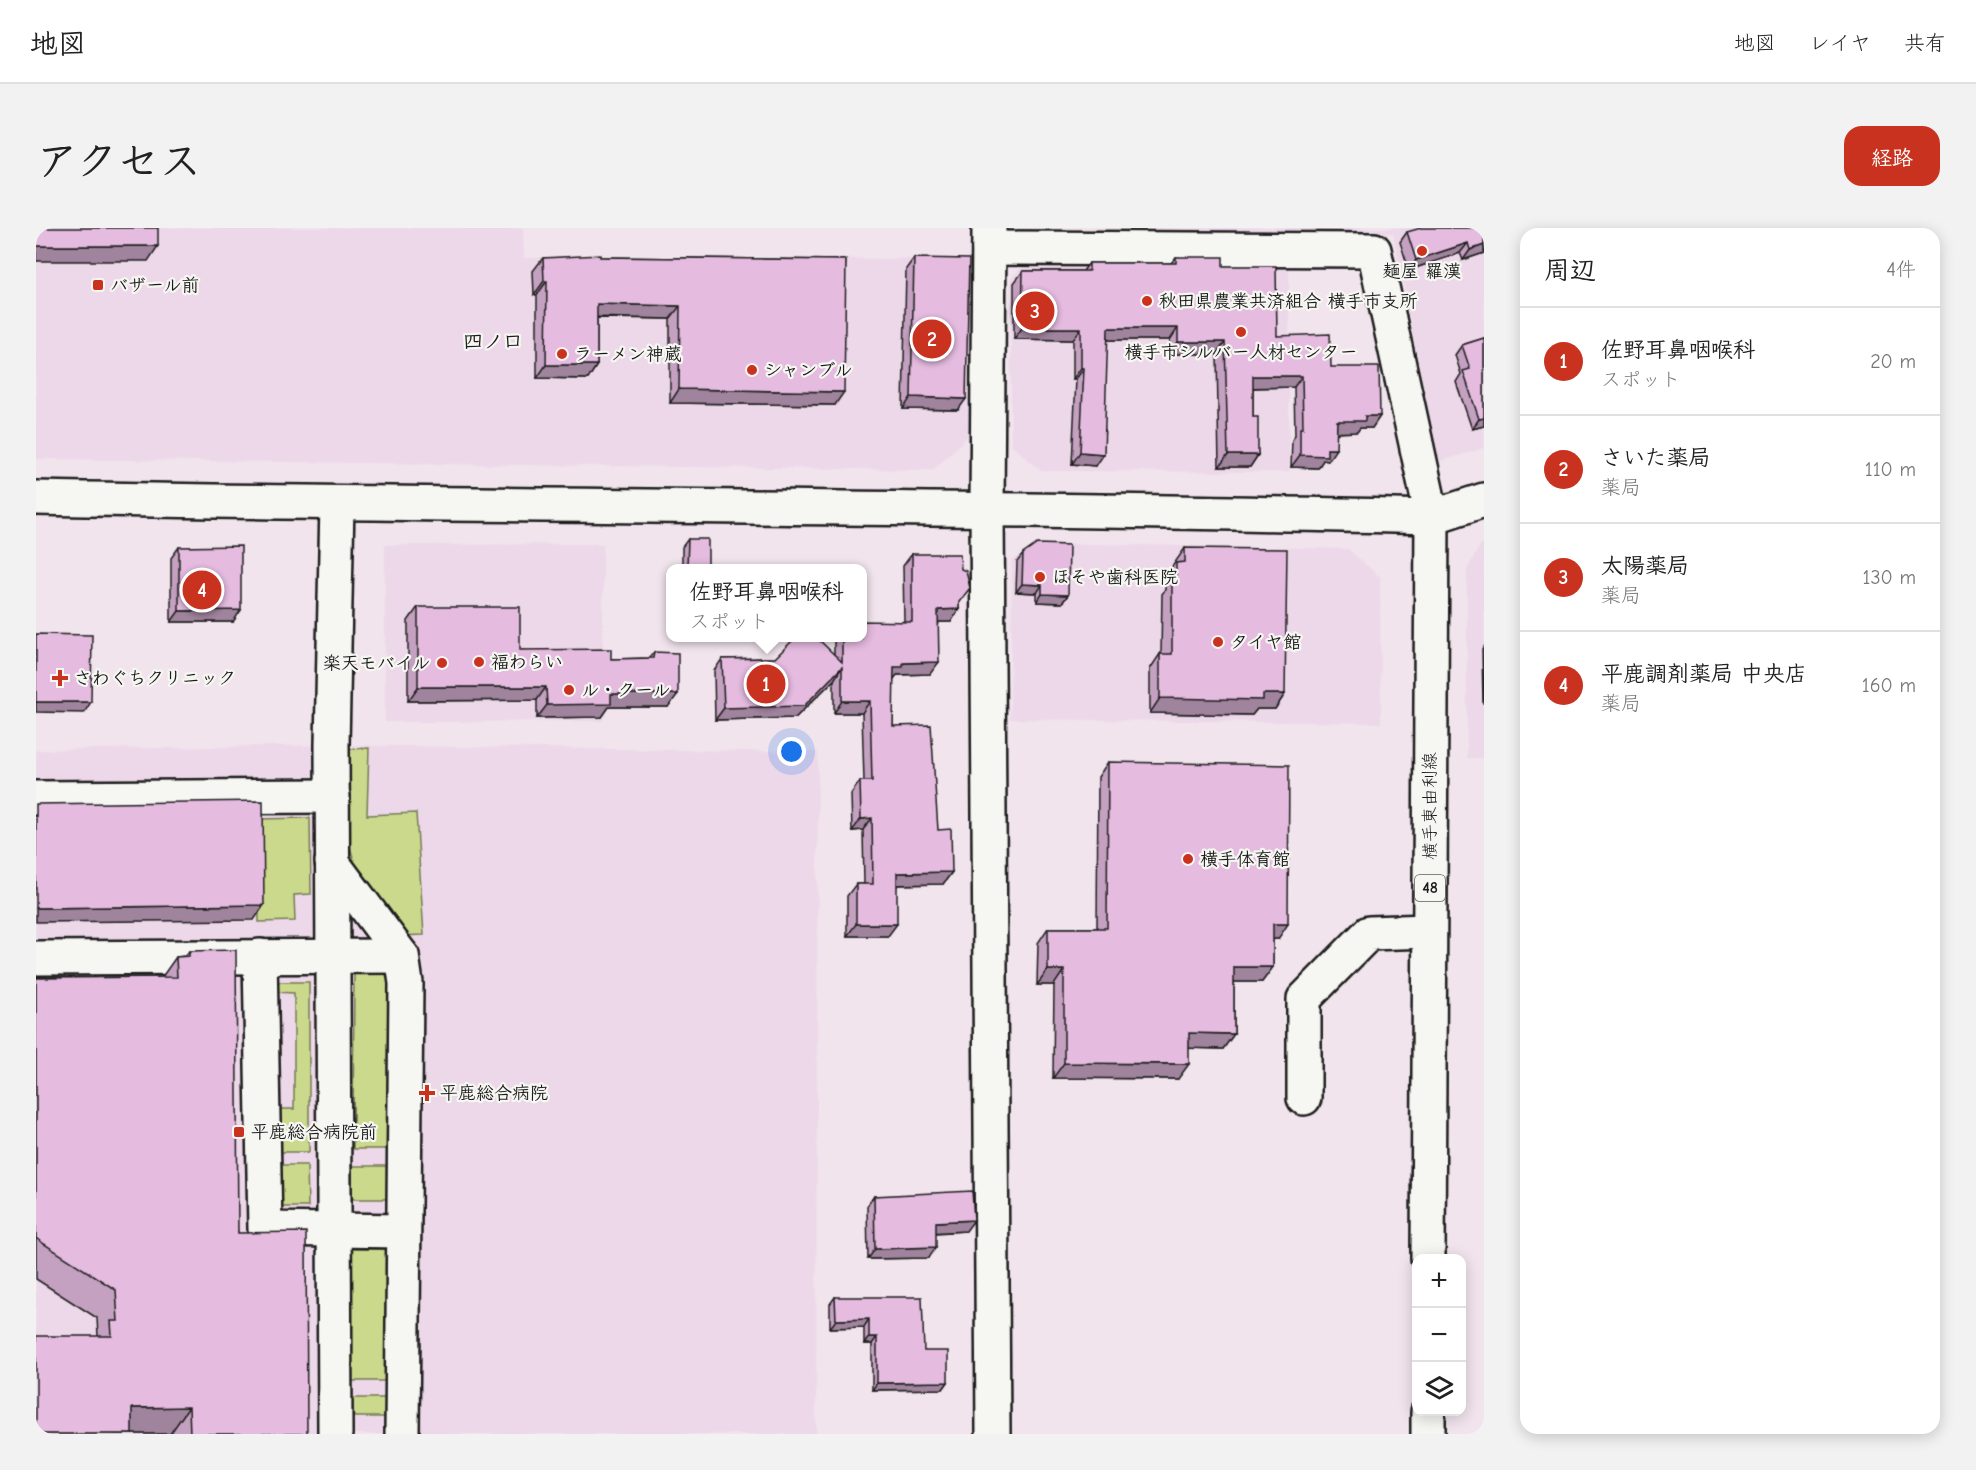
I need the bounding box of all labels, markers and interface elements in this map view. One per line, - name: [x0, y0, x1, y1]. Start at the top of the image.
- text: 地図: [30, 28, 86, 60]
- text: 地図: [1734, 31, 1776, 55]
- text: レイヤ: [1809, 31, 1871, 55]
- text: 共有: [1904, 31, 1946, 55]
- button: 経路: [1844, 126, 1940, 186]
- text: アクセス: [36, 137, 201, 186]
- marker: 麺屋 羅漢: [1415, 244, 1429, 258]
- text: 周辺: [1544, 256, 1596, 286]
- text: 4件: [1886, 258, 1916, 281]
- place label: 麺屋 羅漢: [1383, 261, 1461, 282]
- place label: バザール前: [110, 275, 199, 296]
- marker: バザール前: [91, 278, 105, 292]
- pin: 3: [1016, 288, 1054, 334]
- place label: 秋田県農業共済組合 横手市支所: [1159, 291, 1417, 312]
- marker: 秋田県農業共済組合 横手市支所: [1140, 294, 1154, 308]
- pin: 2: [912, 316, 952, 362]
- marker: 横手市シルバー人材センター: [1234, 325, 1248, 339]
- district label: 四ノ口: [463, 330, 523, 353]
- text: 佐野耳鼻咽喉科: [1601, 337, 1755, 363]
- place label: 横手市シルバー人材センター: [1125, 342, 1357, 363]
- place label: ラーメン神蔵: [574, 344, 682, 365]
- marker: ラーメン神蔵: [555, 347, 569, 361]
- text: 1: [1560, 350, 1567, 373]
- text: 20 m: [1870, 350, 1916, 373]
- place label: シャンブル: [764, 360, 852, 381]
- marker: シャンブル: [745, 363, 759, 377]
- text: スポット: [1601, 368, 1681, 391]
- text: さいた薬局: [1601, 445, 1711, 471]
- text: 2: [1559, 458, 1568, 481]
- text: 110 m: [1865, 458, 1916, 481]
- text: 薬局: [1601, 476, 1641, 499]
- text: 太陽薬局: [1601, 553, 1689, 579]
- popup: [666, 564, 867, 642]
- text: 3: [1559, 566, 1568, 589]
- text: 130 m: [1863, 566, 1916, 589]
- place label: ほそや歯科医院: [1052, 567, 1178, 588]
- pin: 4: [182, 568, 222, 613]
- marker: ほそや歯科医院: [1033, 570, 1047, 584]
- text: 佐野耳鼻咽喉科: [689, 579, 844, 605]
- text: 薬局: [1601, 584, 1641, 607]
- text: スポット: [689, 610, 769, 633]
- place label: タイヤ館: [1230, 632, 1301, 653]
- marker: タイヤ館: [1211, 635, 1225, 649]
- place label: 福わらい: [491, 652, 563, 673]
- place label: 楽天モバイル: [323, 653, 430, 674]
- marker: 福わらい: [472, 655, 486, 669]
- marker: 楽天モバイル: [435, 656, 449, 670]
- text: 平鹿調剤薬局 中央店: [1601, 661, 1807, 687]
- pin: 1: [746, 662, 786, 706]
- place label: さわぐちクリニック: [74, 668, 236, 689]
- marker: さわぐちクリニック: [51, 669, 69, 687]
- text: 4: [1559, 674, 1568, 697]
- text: 160 m: [1862, 674, 1916, 697]
- place label: ル・クール: [581, 680, 670, 701]
- marker: ル・クール: [562, 683, 576, 697]
- text: 薬局: [1601, 692, 1641, 715]
- your location: [777, 737, 806, 766]
- street label: 横手東由利線: [1420, 752, 1441, 860]
- place label: 横手体育館: [1200, 849, 1290, 870]
- marker: 横手体育館: [1181, 852, 1195, 866]
- road number: 48: [1415, 875, 1445, 901]
- place label: 平鹿総合病院: [440, 1083, 548, 1104]
- marker: 平鹿総合病院: [418, 1084, 436, 1102]
- place label: 平鹿総合病院前: [251, 1122, 377, 1143]
- marker: 平鹿総合病院前: [232, 1125, 246, 1139]
- map controls: [1412, 1254, 1466, 1416]
- button: +: [1412, 1254, 1466, 1308]
- button: −: [1412, 1308, 1466, 1362]
- button: layers: [1412, 1362, 1466, 1416]

